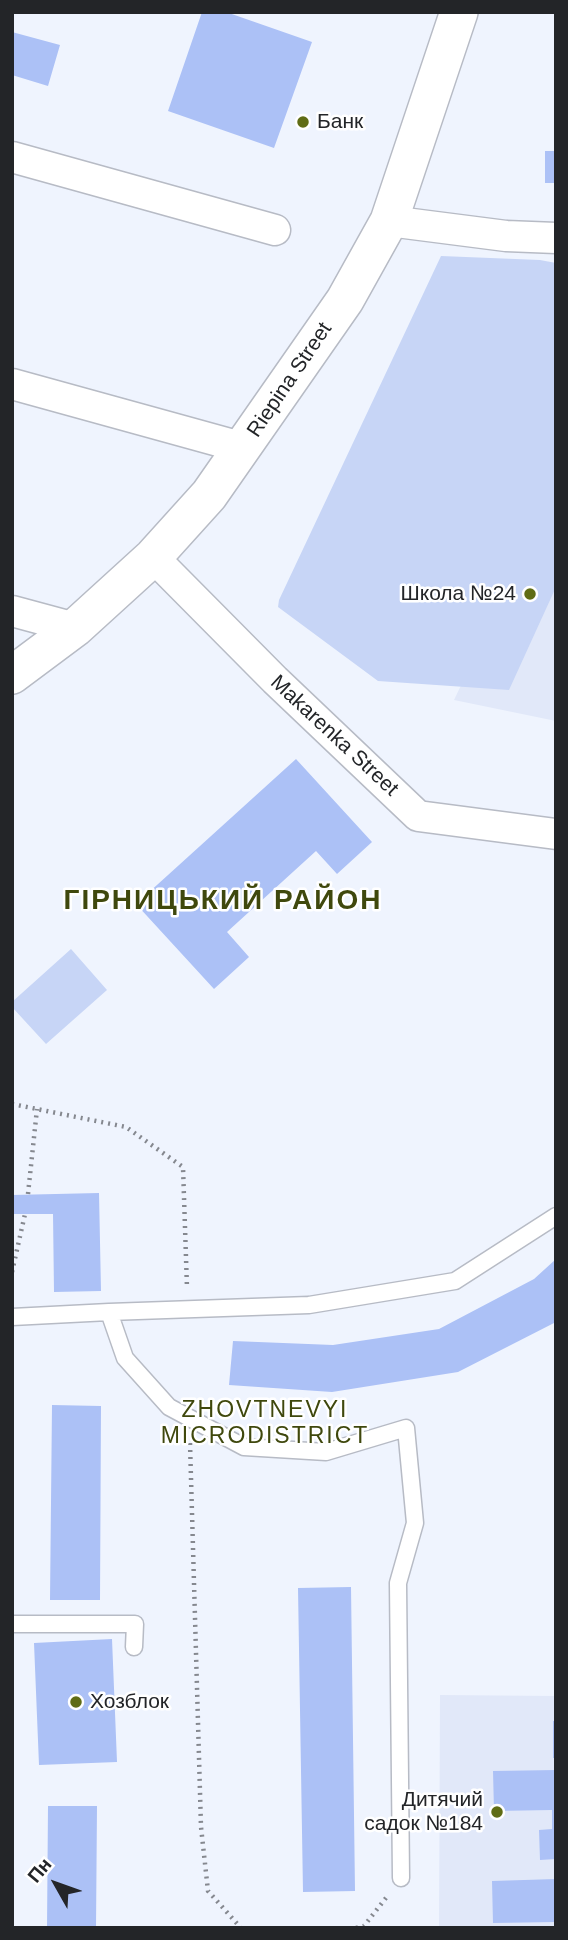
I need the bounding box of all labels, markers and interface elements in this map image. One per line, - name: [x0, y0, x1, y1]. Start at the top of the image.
- place label: Банк: [317, 109, 363, 135]
- marker: Банк: [295, 114, 311, 130]
- street label: Riepina Street: [242, 318, 338, 442]
- place label: Школа №24: [400, 581, 516, 607]
- marker: Школа №24: [522, 586, 538, 602]
- street label: Makarenka Street: [265, 670, 403, 802]
- district label: ГІРНИЦЬКИЙ РАЙОН: [66, 884, 380, 918]
- district label: ZHOVTNEVYI MICRODISTRICT: [162, 1397, 368, 1451]
- place label: Хозблок: [90, 1689, 169, 1715]
- marker: Хозблок: [68, 1694, 84, 1710]
- place label: Дитячий садок №184: [364, 1787, 483, 1837]
- marker: Дитячий садок №184: [489, 1804, 505, 1820]
- north arrow: [21, 1849, 91, 1919]
- text: Пн: [23, 1854, 56, 1887]

